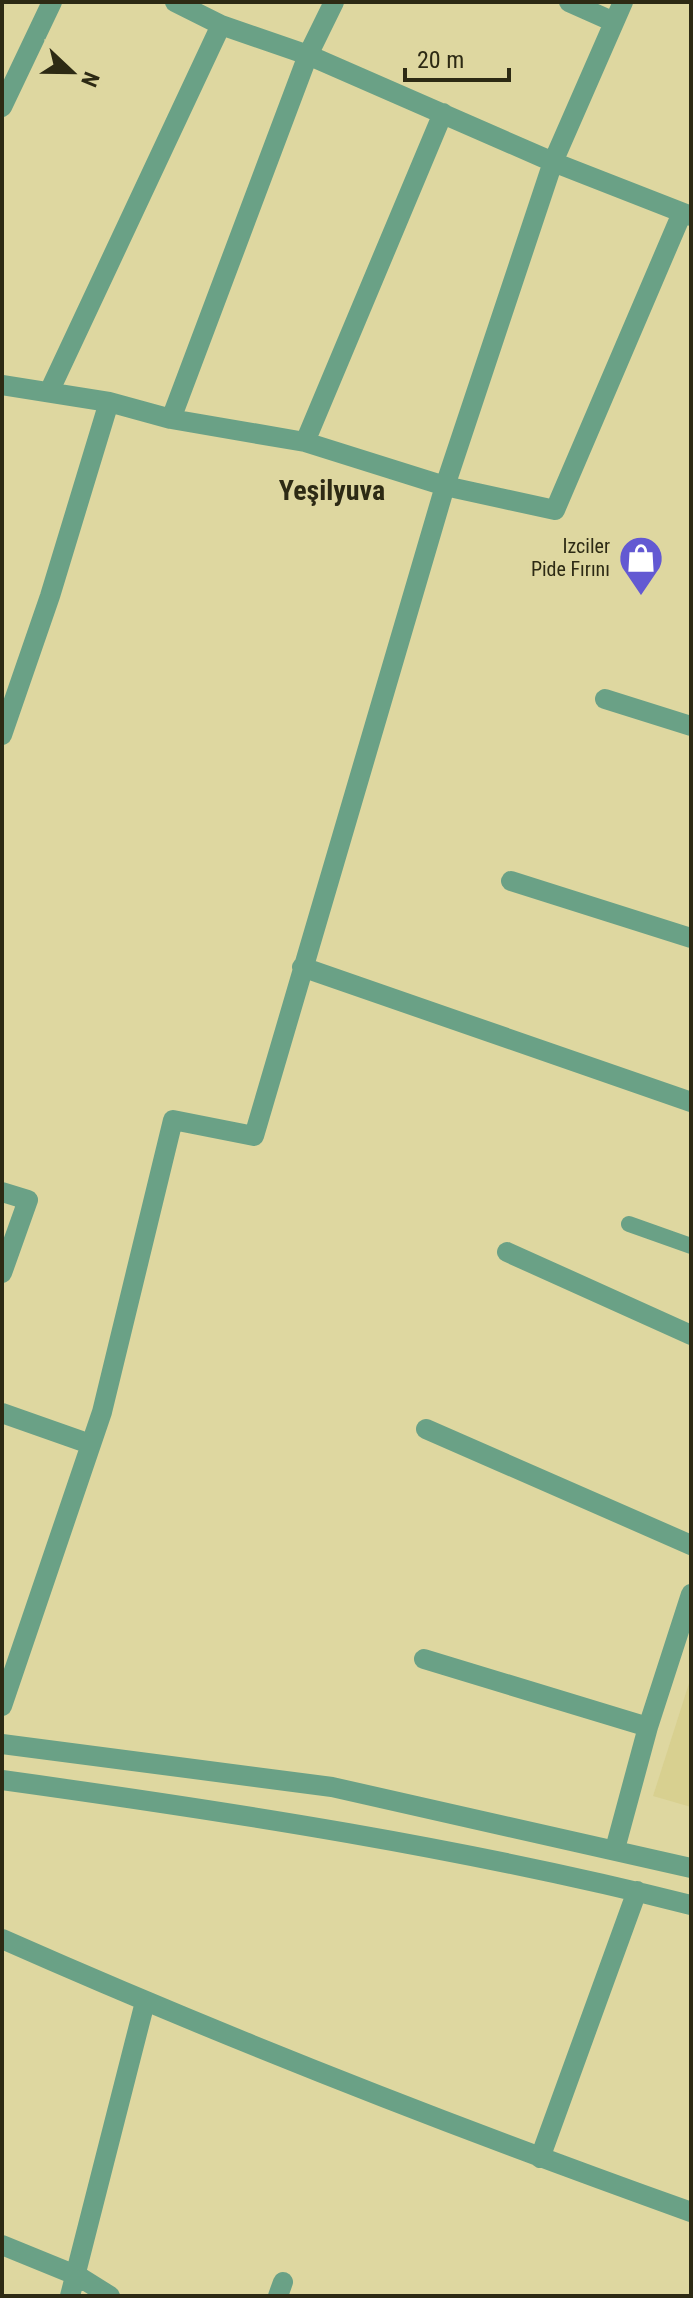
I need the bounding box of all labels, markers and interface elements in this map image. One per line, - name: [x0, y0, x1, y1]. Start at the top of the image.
- north arrow: [32, 32, 112, 112]
- scale bar: [405, 32, 509, 82]
- text: 20 m: [417, 46, 464, 74]
- text: N: [76, 68, 104, 90]
- district label: Yeşilyuva: [279, 474, 385, 507]
- place label: Izciler Pide Fırını: [531, 534, 610, 581]
- shop icon: Izciler Pide Fırını: [617, 534, 665, 597]

